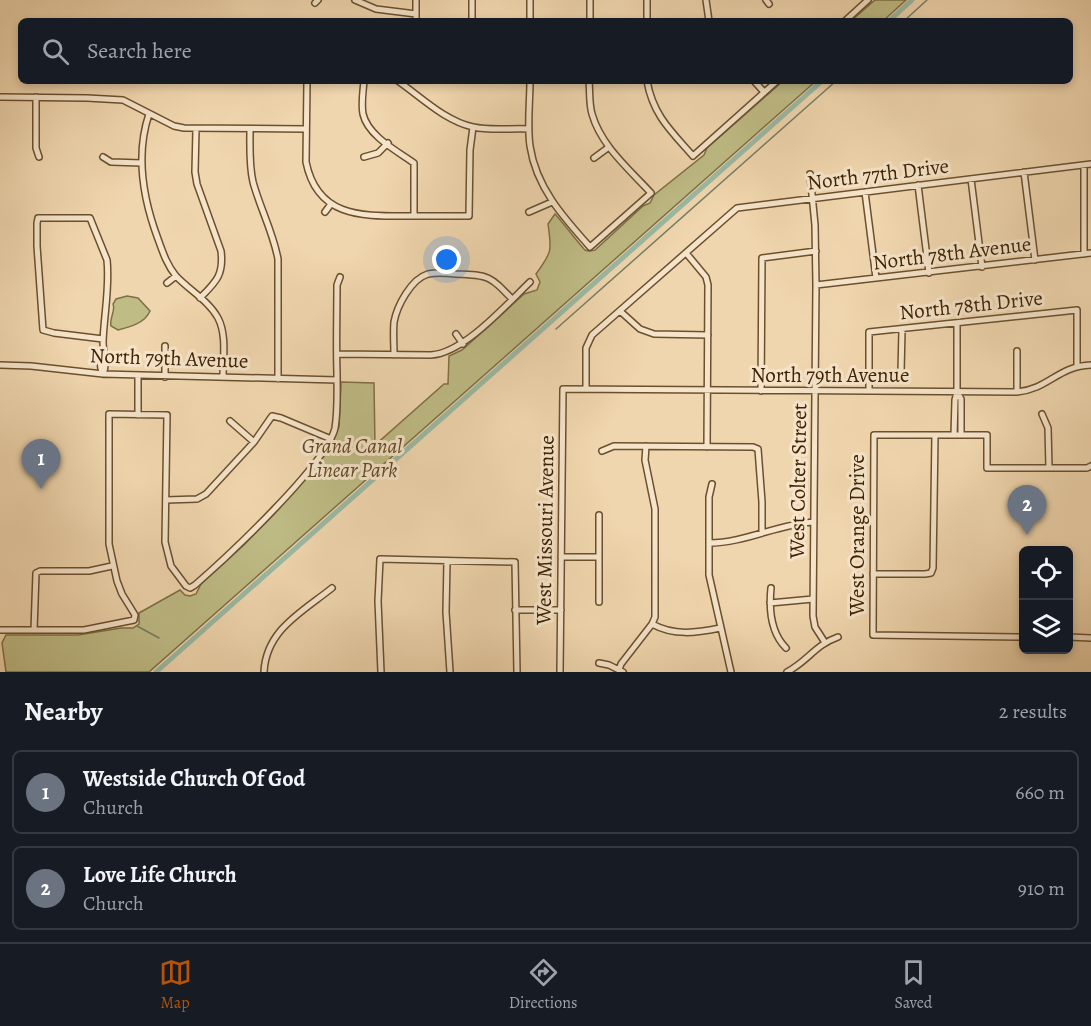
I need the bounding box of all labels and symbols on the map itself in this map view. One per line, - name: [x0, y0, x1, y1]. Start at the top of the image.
- street label: North 77th Drive: [806, 151, 950, 197]
- street label: North 78th Avenue: [871, 229, 1033, 277]
- your location: [432, 245, 461, 274]
- street label: North 78th Drive: [898, 284, 1044, 326]
- street label: North 79th Avenue: [89, 341, 249, 375]
- street label: North 79th Avenue: [751, 361, 909, 389]
- street label: West Colter Street: [783, 403, 813, 560]
- park label: Grand Canal Linear Park: [302, 432, 403, 484]
- street label: West Missouri Avenue: [529, 435, 561, 626]
- pin: 1: [22, 440, 60, 489]
- street label: West Orange Drive: [843, 454, 871, 617]
- pin: 2: [1008, 486, 1046, 535]

